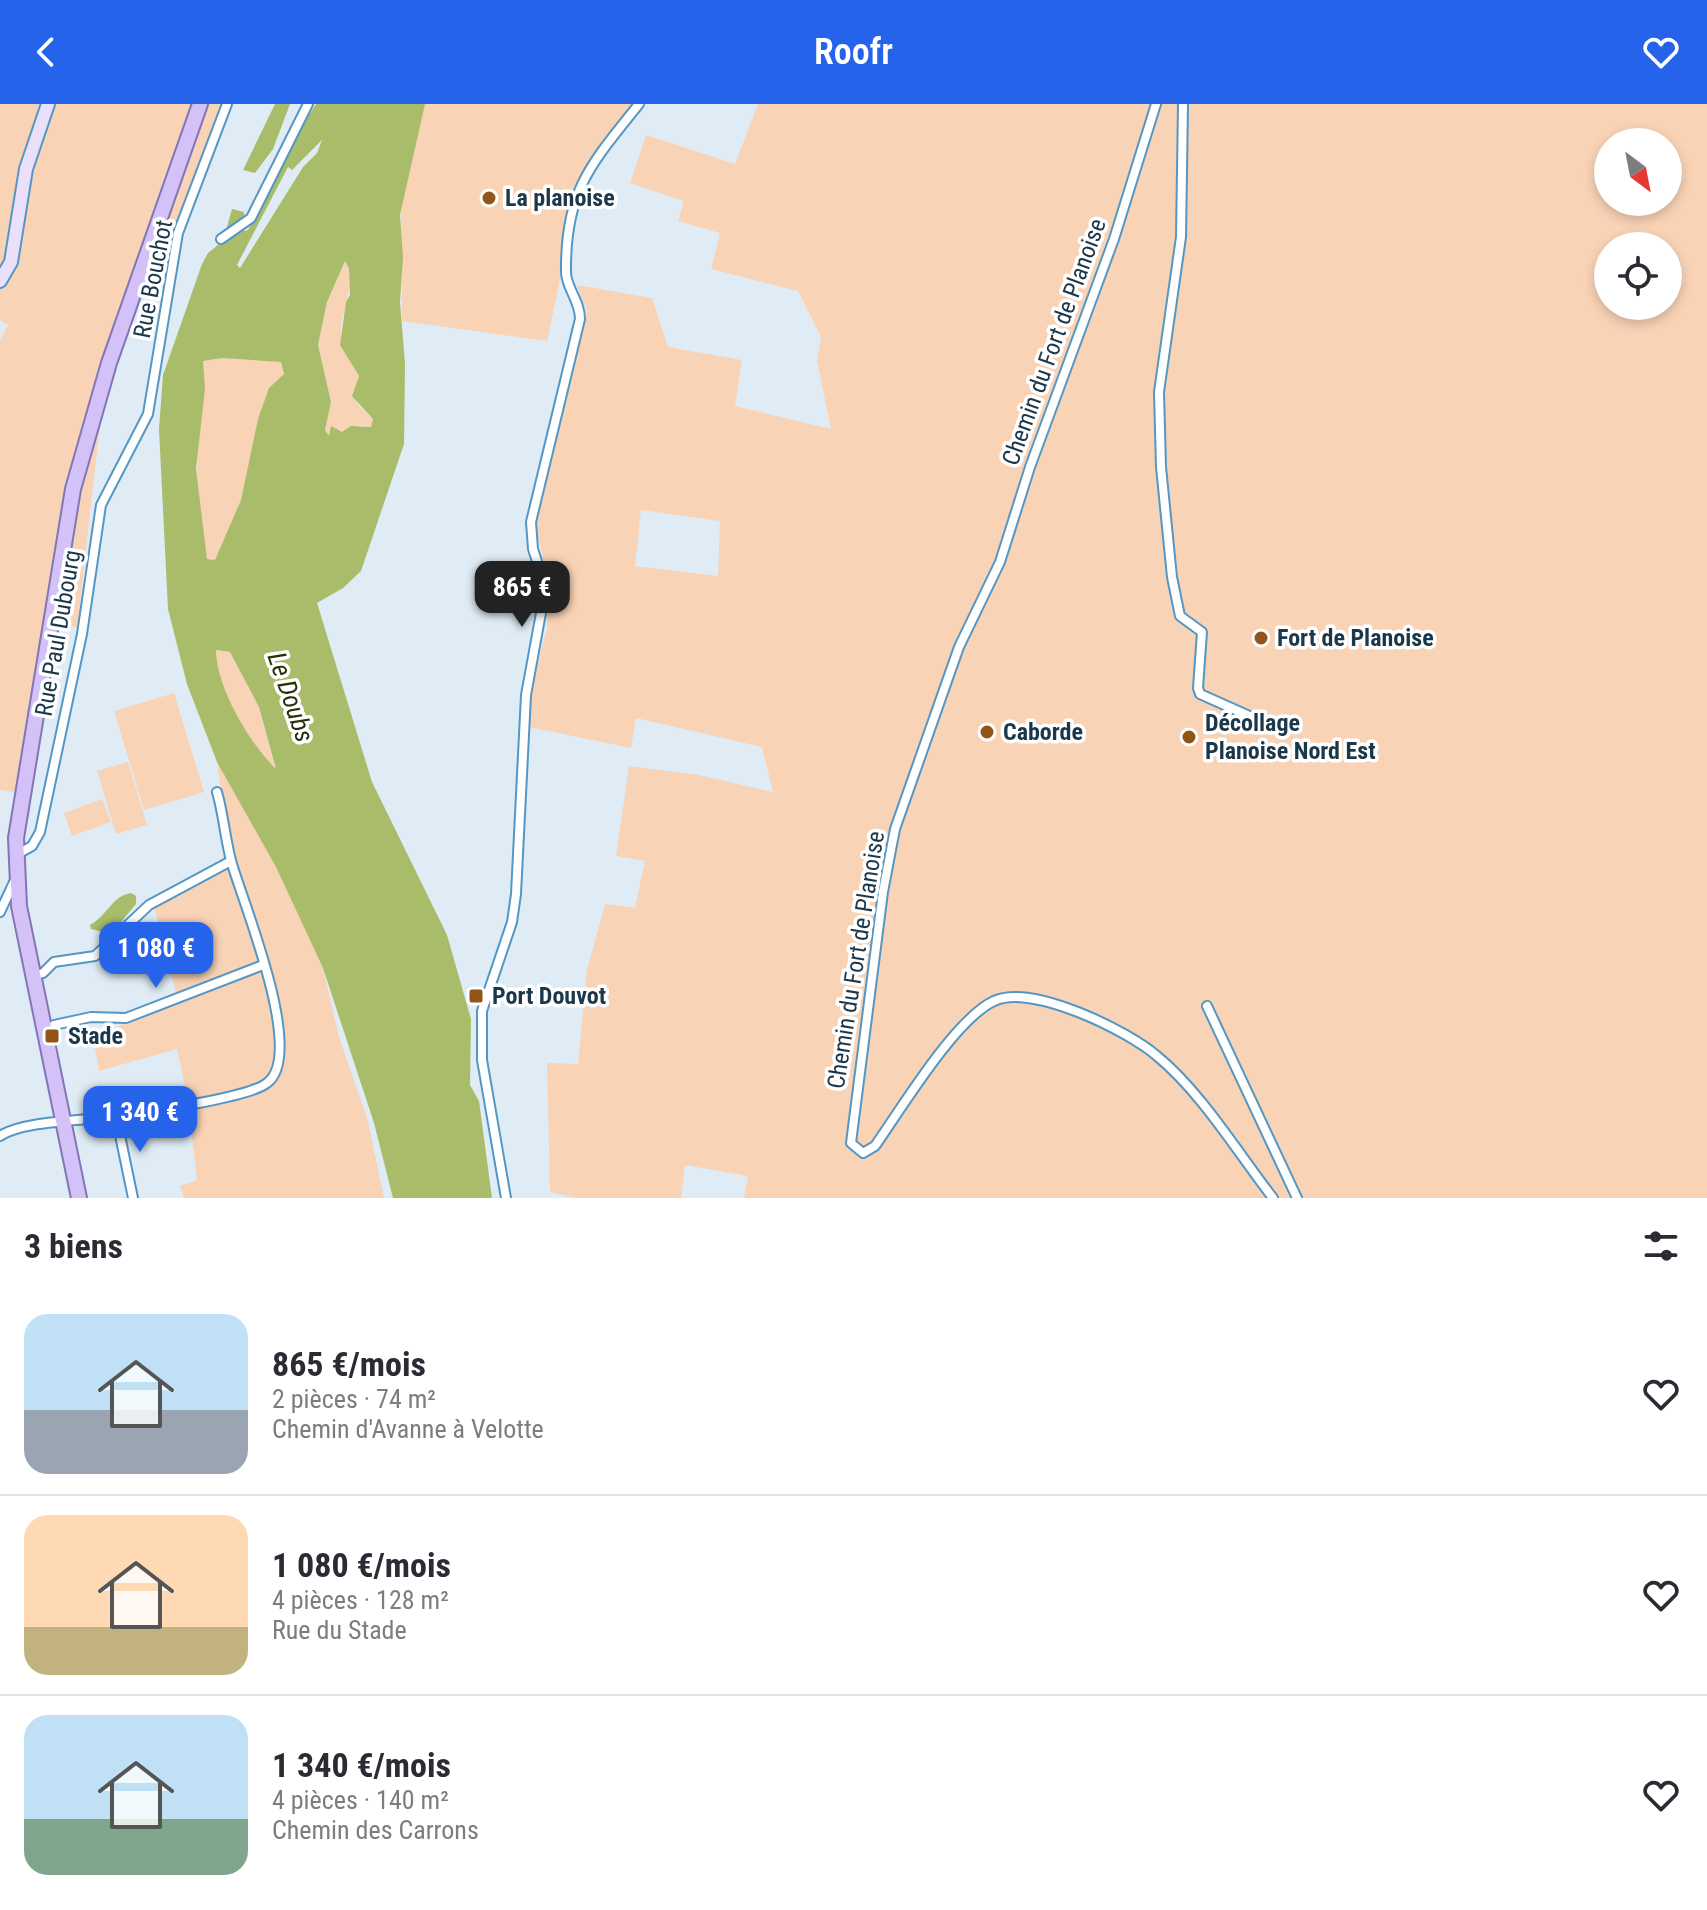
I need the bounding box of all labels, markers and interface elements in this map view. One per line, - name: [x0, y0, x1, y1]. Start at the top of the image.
- icon: back: [24, 30, 68, 74]
- icon: heart: [1639, 30, 1683, 74]
- text: Roofr: [814, 31, 893, 73]
- north arrow: [1594, 128, 1682, 216]
- map controls: [1594, 128, 1682, 320]
- place label: La planoise: [505, 184, 615, 212]
- marker: La planoise: [480, 189, 498, 207]
- street label: Chemin du Fort de Planoise: [996, 215, 1112, 469]
- street label: Rue Bouchot: [128, 218, 178, 340]
- button: locate: [1594, 232, 1682, 320]
- street label: Rue Paul Dubourg: [30, 548, 86, 718]
- pin: 865 €: [466, 561, 578, 629]
- text: 865 €: [493, 572, 551, 602]
- place label: Fort de Planoise: [1277, 624, 1434, 652]
- marker: Fort de Planoise: [1252, 629, 1270, 647]
- water label: Le Doubs: [262, 648, 320, 746]
- place label: Décollage Planoise Nord Est: [1205, 709, 1376, 765]
- place label: Caborde: [1003, 718, 1083, 746]
- marker: Caborde: [978, 723, 996, 741]
- marker: Décollage Planoise Nord Est: [1180, 728, 1198, 746]
- street label: Chemin du Fort de Planoise: [822, 829, 890, 1091]
- pin: 1 080 €: [82, 922, 230, 990]
- text: 1 080 €: [117, 933, 195, 963]
- place label: Port Douvot: [492, 982, 606, 1010]
- marker: Port Douvot: [467, 987, 485, 1005]
- place label: Stade: [68, 1022, 123, 1050]
- marker: Stade: [43, 1027, 61, 1045]
- pin: 1 340 €: [66, 1086, 214, 1154]
- text: 1 340 €: [101, 1097, 179, 1127]
- icon: filters: [1639, 1224, 1683, 1268]
- text: 3 biens: [24, 1226, 123, 1266]
- text: 865 €/mois: [272, 1344, 426, 1384]
- icon: home: [88, 1346, 184, 1442]
- icon: heart: [1639, 1372, 1683, 1416]
- text: 2 pièces · 74 m²: [272, 1384, 436, 1414]
- text: Chemin d'Avanne à Velotte: [272, 1414, 544, 1444]
- text: 1 080 €/mois: [272, 1545, 451, 1585]
- icon: home: [88, 1547, 184, 1643]
- icon: heart: [1639, 1573, 1683, 1617]
- text: 4 pièces · 128 m²: [272, 1585, 449, 1615]
- text: Rue du Stade: [272, 1615, 407, 1645]
- text: 1 340 €/mois: [272, 1745, 451, 1785]
- icon: home: [88, 1747, 184, 1843]
- icon: heart: [1639, 1773, 1683, 1817]
- text: 4 pièces · 140 m²: [272, 1785, 449, 1815]
- text: Chemin des Carrons: [272, 1815, 479, 1845]

